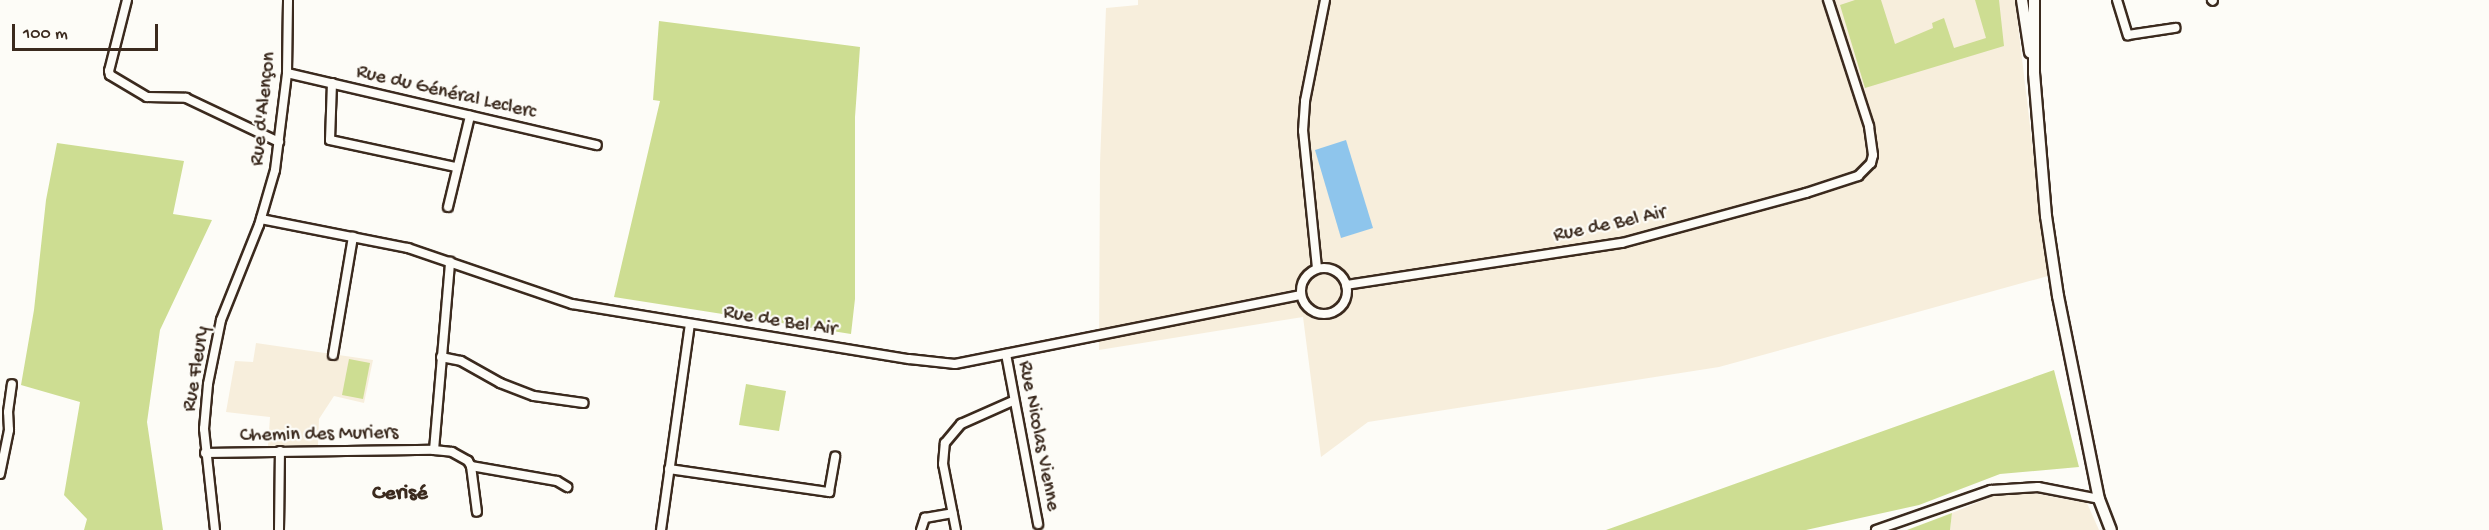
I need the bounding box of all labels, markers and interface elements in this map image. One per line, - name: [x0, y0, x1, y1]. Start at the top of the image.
- scale bar: [15, 12, 160, 50]
- text: 100 m: [23, 24, 68, 45]
- street label: Rue d'Alençon: [246, 51, 282, 167]
- street label: Rue du Général Leclerc: [354, 61, 538, 125]
- street label: Rue de Bel Air: [1551, 201, 1669, 249]
- street label: Rue de Bel Air: [722, 301, 838, 343]
- street label: Rue Fleury: [178, 325, 216, 413]
- street label: Rue Nicolas Vienne: [1012, 359, 1064, 513]
- street label: Chemin des Muriers: [240, 422, 398, 448]
- district label: Cerisé: [372, 482, 428, 508]

